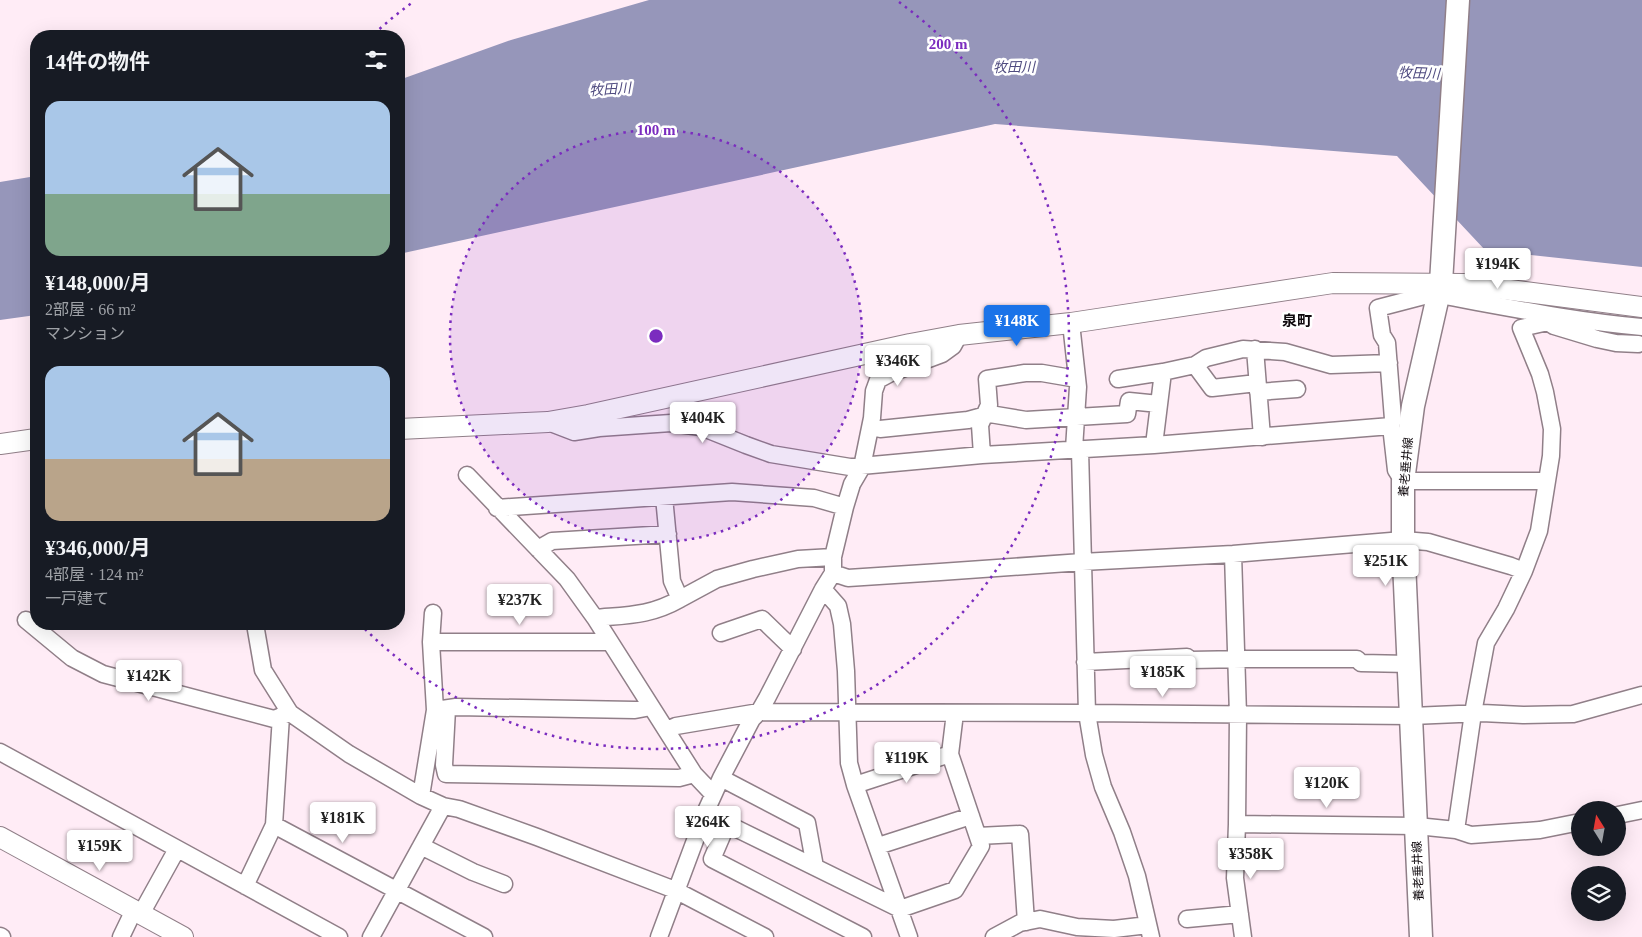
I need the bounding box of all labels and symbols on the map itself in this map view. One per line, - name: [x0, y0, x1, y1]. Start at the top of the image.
- text: 200 m: [929, 36, 968, 52]
- water label: 牧田川: [993, 60, 1037, 75]
- water label: 牧田川: [1398, 65, 1442, 82]
- water label: 牧田川: [589, 80, 634, 98]
- text: 100 m: [637, 122, 676, 138]
- pin: ¥194K: [1463, 248, 1533, 290]
- pin: ¥148K: [982, 304, 1052, 347]
- district label: 泉町: [1282, 313, 1312, 329]
- centre of rings: [647, 327, 665, 345]
- pin: ¥346K: [863, 344, 933, 387]
- pin: ¥404K: [668, 402, 738, 444]
- street label: 養老垂井線: [1396, 436, 1416, 498]
- pin: ¥251K: [1351, 544, 1421, 587]
- pin: ¥237K: [485, 584, 555, 626]
- pin: ¥185K: [1128, 656, 1198, 698]
- pin: ¥142K: [114, 660, 184, 702]
- pin: ¥119K: [872, 742, 942, 784]
- pin: ¥120K: [1292, 766, 1362, 809]
- north arrow: [1571, 801, 1626, 856]
- pin: ¥181K: [308, 802, 378, 844]
- pin: ¥264K: [673, 806, 743, 848]
- pin: ¥159K: [65, 830, 135, 872]
- pin: ¥358K: [1216, 838, 1286, 880]
- street label: 養老垂井線: [1410, 841, 1426, 901]

